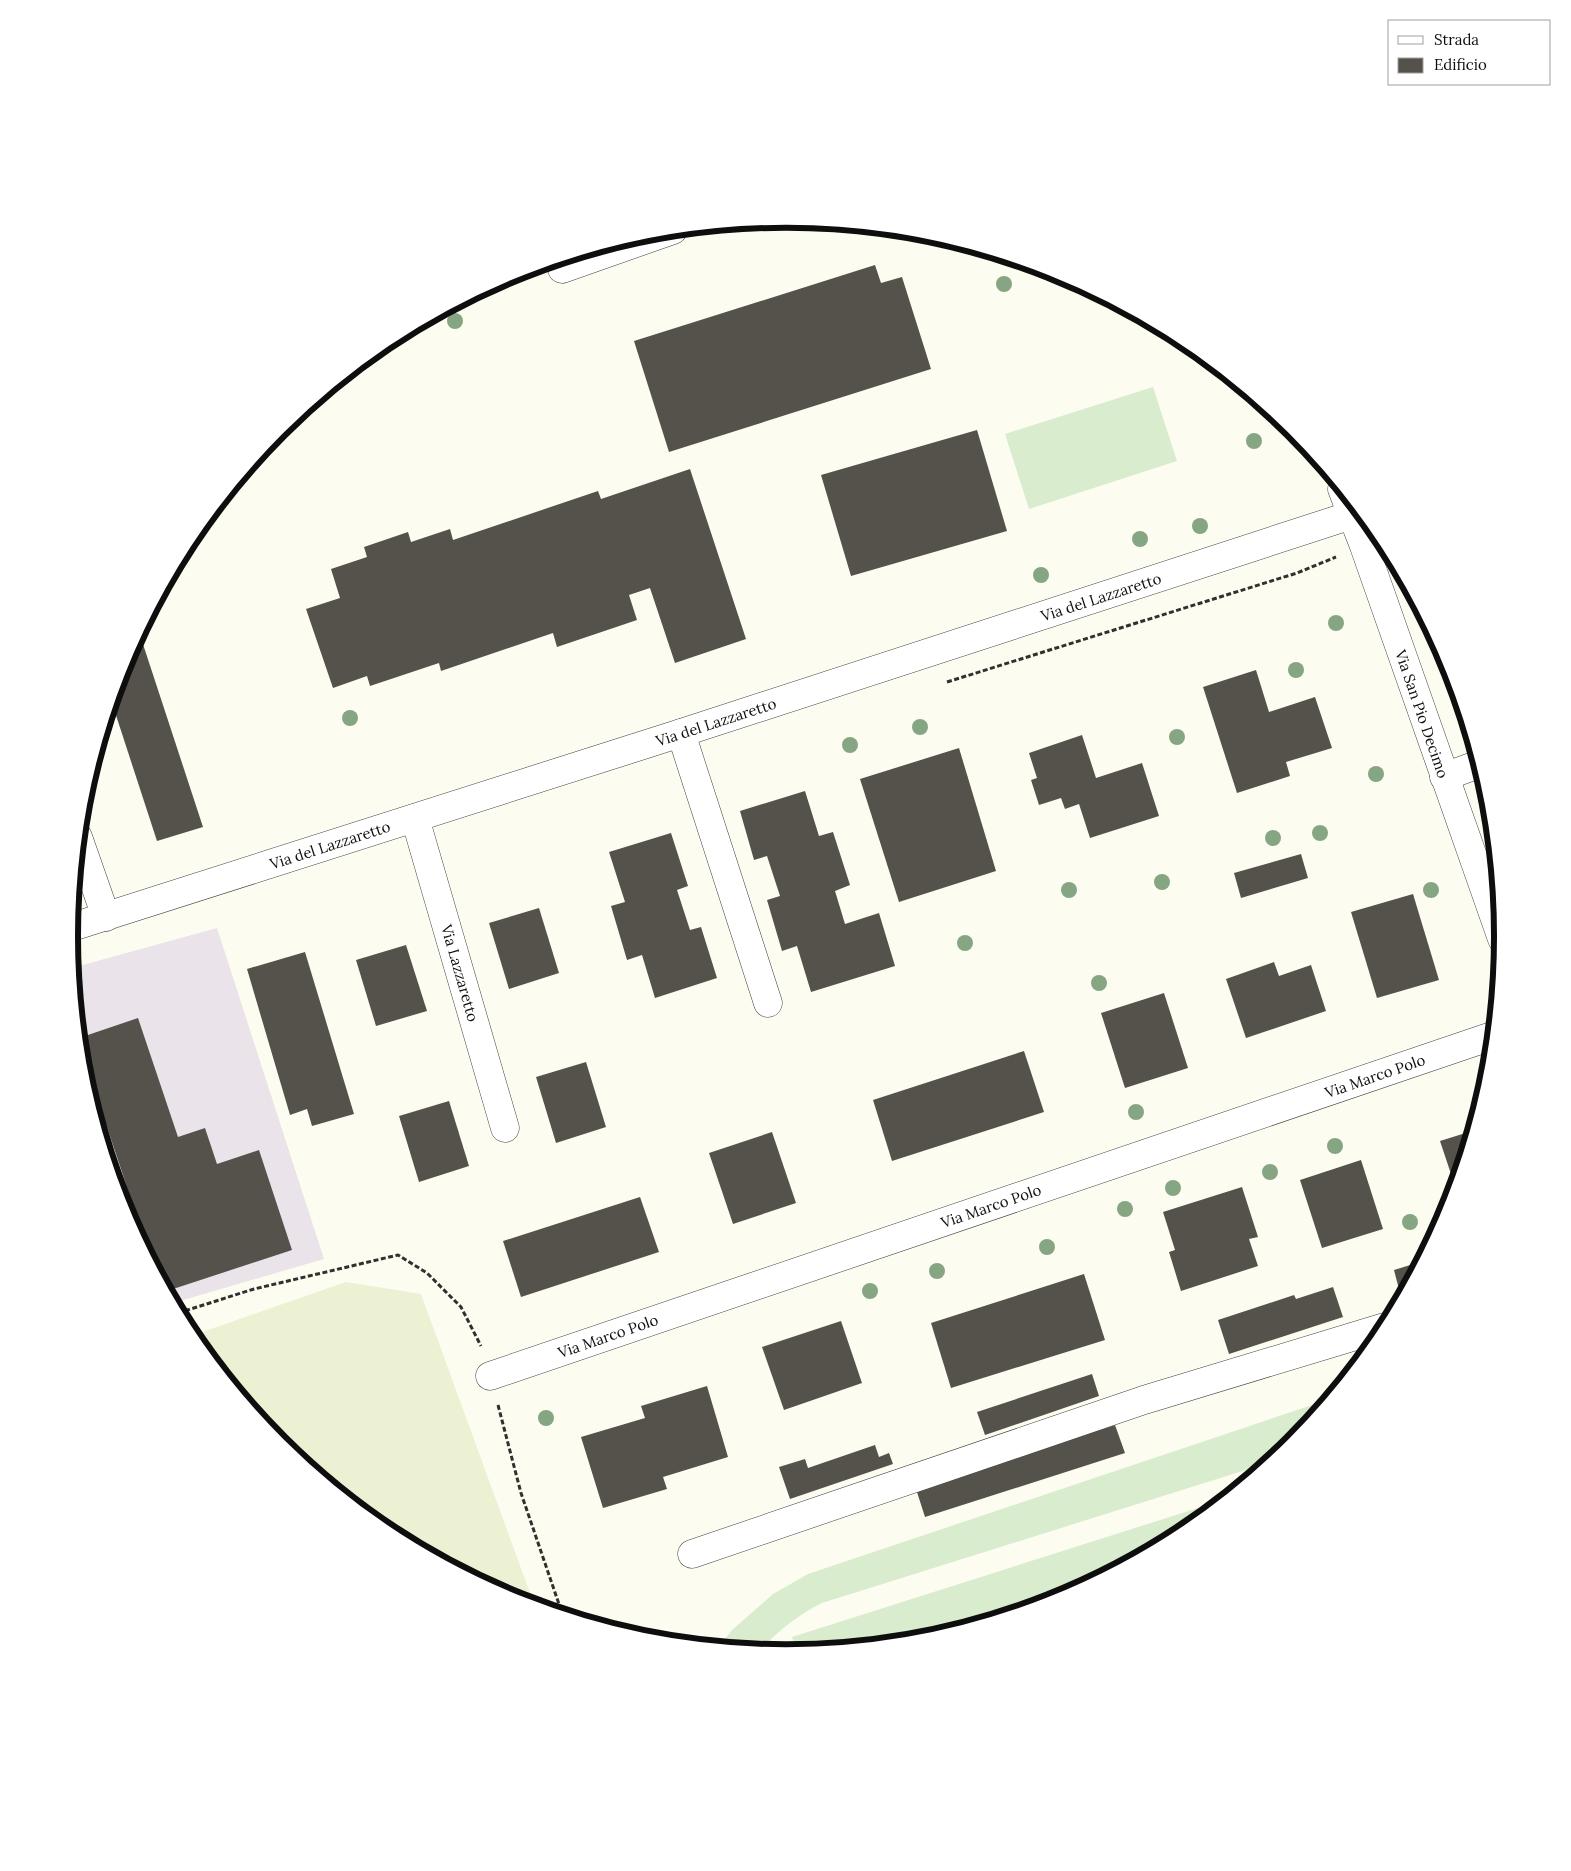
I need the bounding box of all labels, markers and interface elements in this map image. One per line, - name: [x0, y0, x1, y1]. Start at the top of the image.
- legend: [1388, 20, 1551, 85]
- text: Strada: [1434, 30, 1479, 49]
- text: Edificio: [1434, 55, 1487, 74]
- street label: Via del Lazzaretto: [1038, 569, 1164, 626]
- street label: Via San Pio Decimo: [1391, 646, 1453, 781]
- street label: Via del Lazzaretto: [653, 694, 779, 751]
- street label: Via del Lazzaretto: [267, 817, 393, 874]
- street label: Via Lazzaretto: [437, 921, 483, 1024]
- street label: Via Marco Polo: [1322, 1050, 1428, 1102]
- street label: Via Marco Polo: [938, 1180, 1044, 1232]
- street label: Via Marco Polo: [555, 1310, 661, 1362]

